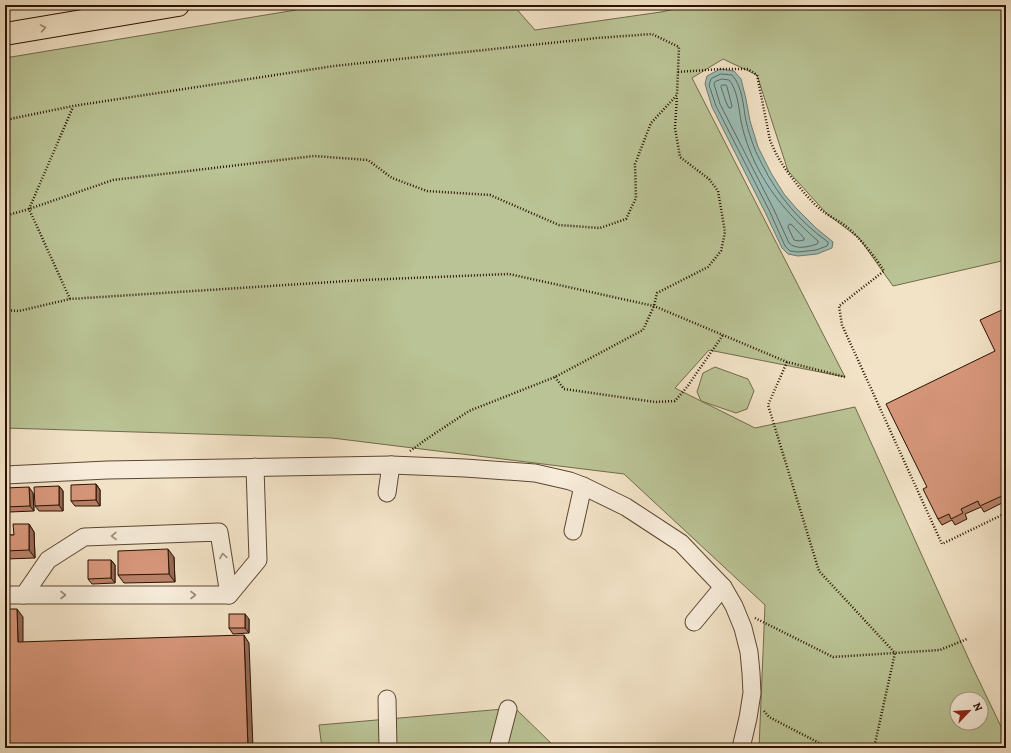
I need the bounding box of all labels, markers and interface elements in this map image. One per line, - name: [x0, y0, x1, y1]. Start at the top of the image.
- one-way arrow: [40, 24, 47, 32]
- one-way arrow: [111, 531, 117, 540]
- one-way arrow: [219, 553, 228, 559]
- one-way arrow: [60, 591, 66, 599]
- one-way arrow: [190, 591, 196, 599]
- north arrow: [949, 691, 989, 731]
- text: N: [969, 700, 986, 714]

